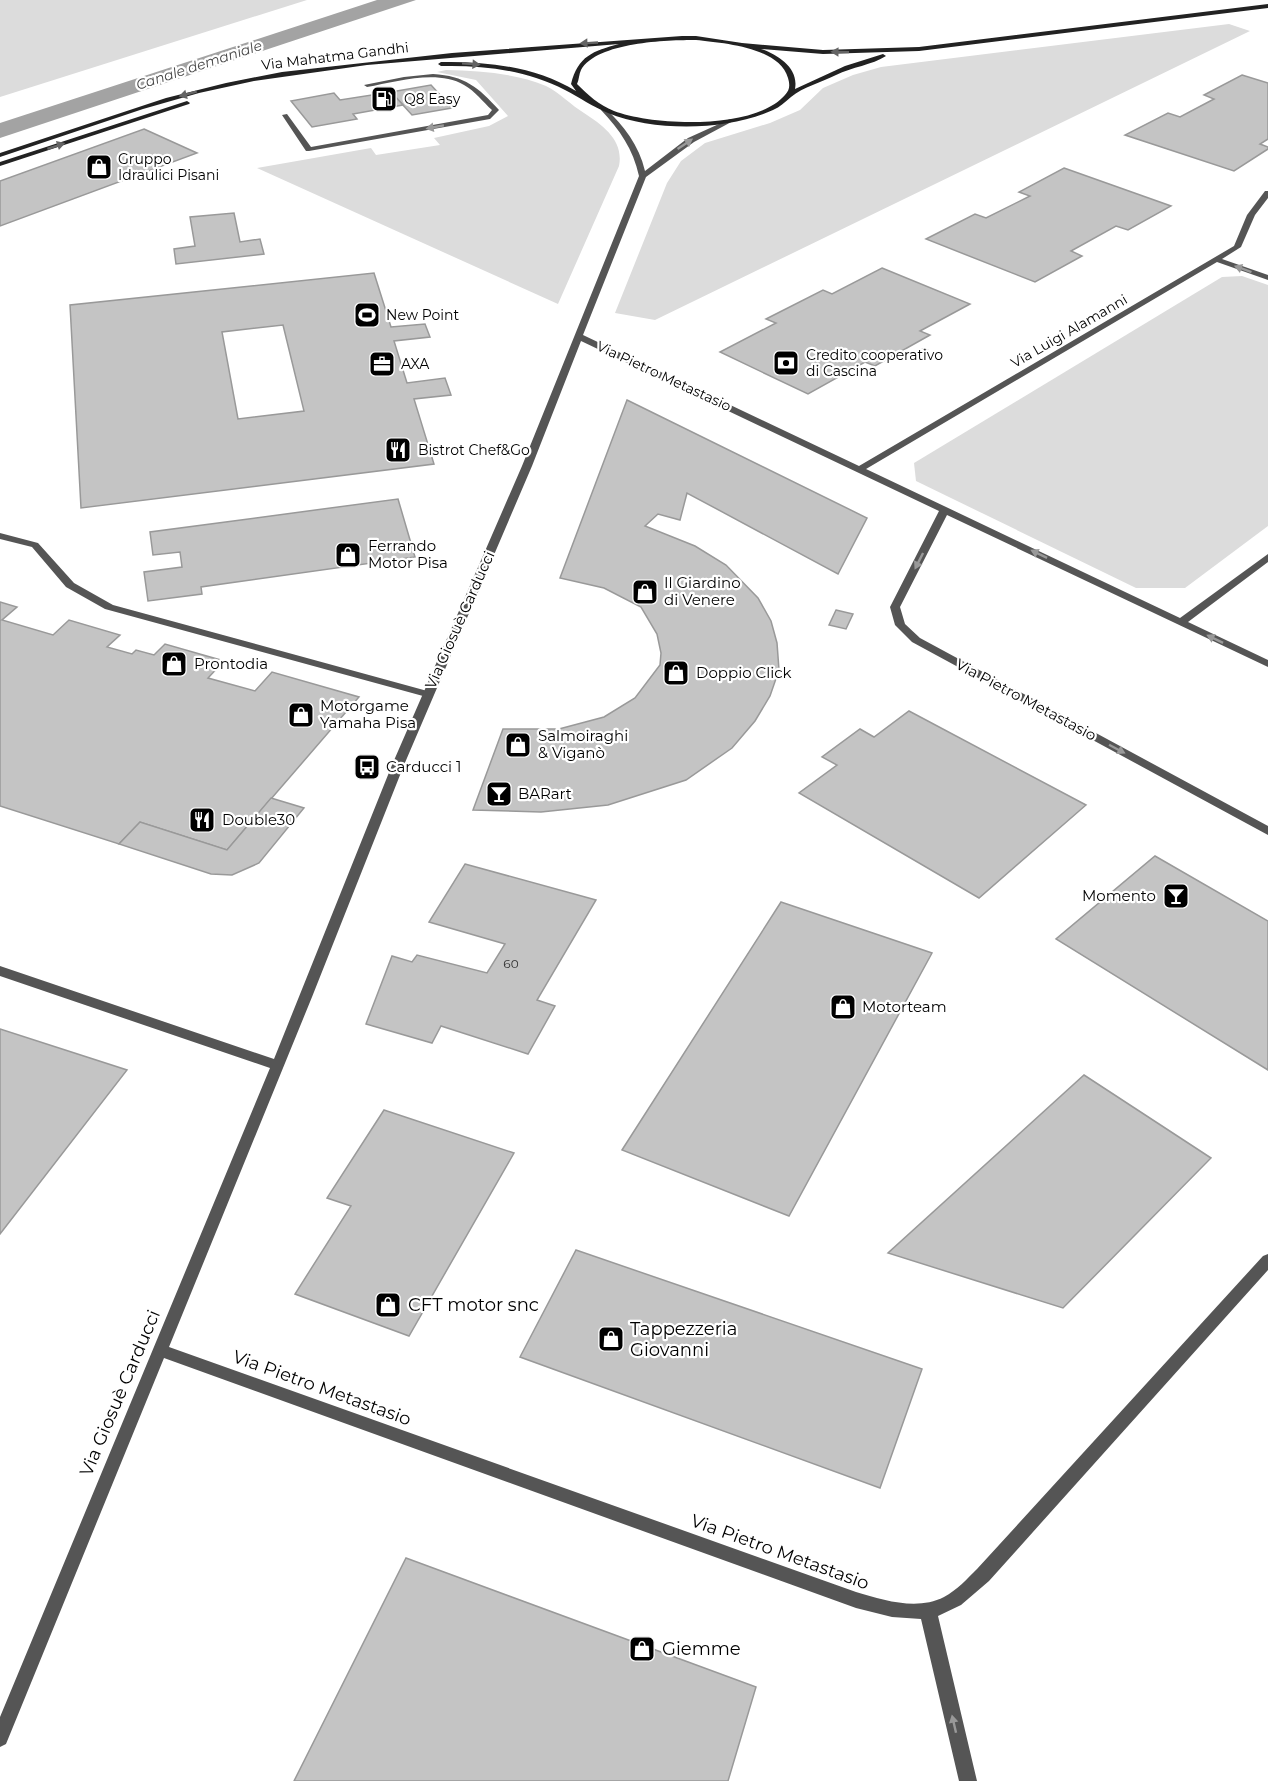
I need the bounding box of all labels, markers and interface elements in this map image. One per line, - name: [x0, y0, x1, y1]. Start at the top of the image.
- water label: Canale demaniale: [134, 36, 264, 94]
- street label: Via Mahatma Gandhi: [260, 38, 410, 74]
- one-way arrow: [580, 39, 599, 48]
- one-way arrow: [830, 47, 849, 57]
- one-way arrow: [462, 59, 481, 69]
- fuel station icon: Q8 Easy: [369, 84, 399, 114]
- one-way arrow: [179, 90, 197, 100]
- place label: Q8 Easy: [404, 90, 461, 108]
- one-way arrow: [426, 123, 445, 132]
- one-way arrow: [677, 138, 694, 149]
- one-way arrow: [47, 140, 65, 150]
- place label: Gruppo Idraulici Pisani: [118, 150, 219, 184]
- shop icon: Gruppo Idraulici Pisani: [84, 152, 114, 182]
- one-way arrow: [1234, 263, 1252, 273]
- street label: Via Luigi Alamanni: [1008, 290, 1130, 372]
- sports icon: New Point: [352, 300, 382, 330]
- place label: New Point: [386, 306, 460, 324]
- street label: Via Pietro Metastasio: [594, 337, 734, 415]
- place label: Credito cooperativo di Cascina: [806, 346, 943, 380]
- bank icon: Credito cooperativo di Cascina: [771, 348, 801, 378]
- office icon: AXA: [367, 349, 397, 379]
- place label: AXA: [401, 355, 430, 373]
- restaurant icon: Bistrot Chef&Go: [383, 435, 413, 465]
- place label: Bistrot Chef&Go: [418, 441, 530, 459]
- place label: Ferrando Motor Pisa: [368, 536, 448, 572]
- shop icon: Ferrando Motor Pisa: [333, 540, 363, 570]
- street label: Via Giosuè Carducci: [421, 548, 498, 692]
- one-way arrow: [1031, 550, 1048, 559]
- one-way arrow: [914, 553, 923, 570]
- place label: Il Giardino di Venere: [664, 573, 741, 609]
- shop icon: Il Giardino di Venere: [630, 577, 660, 607]
- one-way arrow: [1207, 634, 1224, 643]
- shop icon: Prontodia: [159, 649, 189, 679]
- place label: Prontodia: [194, 654, 268, 673]
- street label: Via Pietro Metastasio: [953, 654, 1100, 745]
- shop icon: Doppio Click: [661, 658, 691, 688]
- place label: Doppio Click: [696, 663, 792, 682]
- place label: Motorgame Yamaha Pisa: [320, 696, 416, 732]
- shop icon: Motorgame Yamaha Pisa: [286, 700, 316, 730]
- place label: Salmoiraghi & Viganò: [538, 726, 628, 762]
- shop icon: Salmoiraghi & Viganò: [503, 730, 533, 760]
- one-way arrow: [1109, 744, 1126, 754]
- bus stop icon: Carducci 1: [352, 752, 382, 782]
- place label: Carducci 1: [386, 757, 461, 776]
- bar icon: BARart: [484, 779, 514, 809]
- place label: BARart: [518, 784, 572, 803]
- restaurant icon: Double30: [187, 805, 217, 835]
- place label: Double30: [222, 810, 295, 829]
- bar icon: Momento: [1161, 881, 1191, 911]
- place label: Momento: [1082, 886, 1156, 905]
- house number: 60: [503, 956, 519, 971]
- shop icon: Motorteam: [828, 992, 858, 1022]
- place label: Motorteam: [862, 997, 947, 1016]
- shop icon: CFT motor snc: [373, 1290, 403, 1320]
- place label: CFT motor snc: [408, 1294, 539, 1316]
- street label: Via Giosuè Carducci: [75, 1307, 165, 1479]
- place label: Tappezzeria Giovanni: [630, 1318, 737, 1361]
- shop icon: Tappezzeria Giovanni: [596, 1324, 626, 1354]
- street label: Via Pietro Metastasio: [230, 1345, 414, 1431]
- street label: Via Pietro Metastasio: [688, 1509, 872, 1595]
- shop icon: Giemme: [627, 1634, 657, 1664]
- place label: Giemme: [662, 1638, 741, 1660]
- one-way arrow: [949, 1715, 959, 1733]

